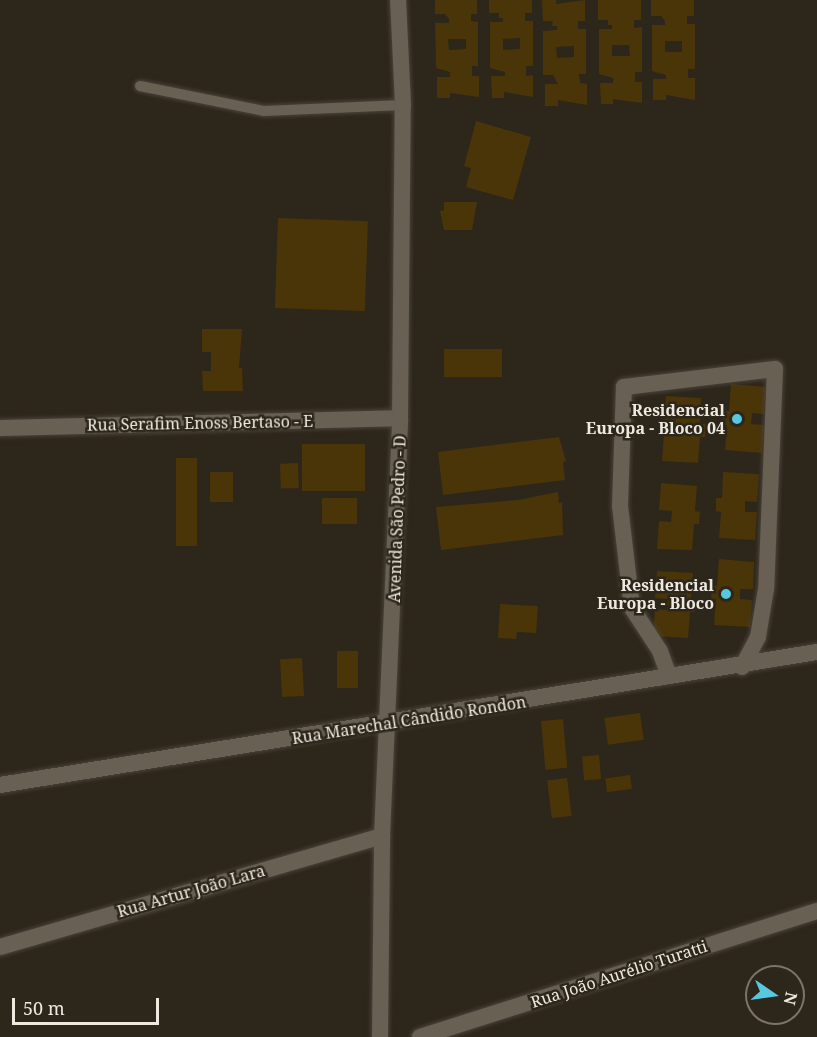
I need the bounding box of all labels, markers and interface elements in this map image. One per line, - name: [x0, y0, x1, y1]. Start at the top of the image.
- place label: Residencial Europa - Bloco 04: [586, 400, 725, 438]
- street label: Rua Serafim Enoss Bertaso - E: [87, 411, 313, 435]
- marker: Residencial Europa - Bloco 04: [730, 412, 744, 426]
- street label: Avenida São Pedro - D: [384, 435, 410, 603]
- place label: Residencial Europa - Bloco: [597, 575, 714, 613]
- marker: Residencial Europa - Bloco: [719, 587, 733, 601]
- street label: Rua Marechal Cândido Rondon: [291, 692, 527, 748]
- street label: Rua Artur João Lara: [115, 861, 267, 921]
- street label: Rua João Aurélio Turatti: [528, 936, 710, 1012]
- north arrow: [745, 965, 805, 1025]
- scale bar: [15, 986, 162, 1024]
- text: N: [778, 990, 803, 1007]
- text: 50 m: [23, 996, 65, 1020]

